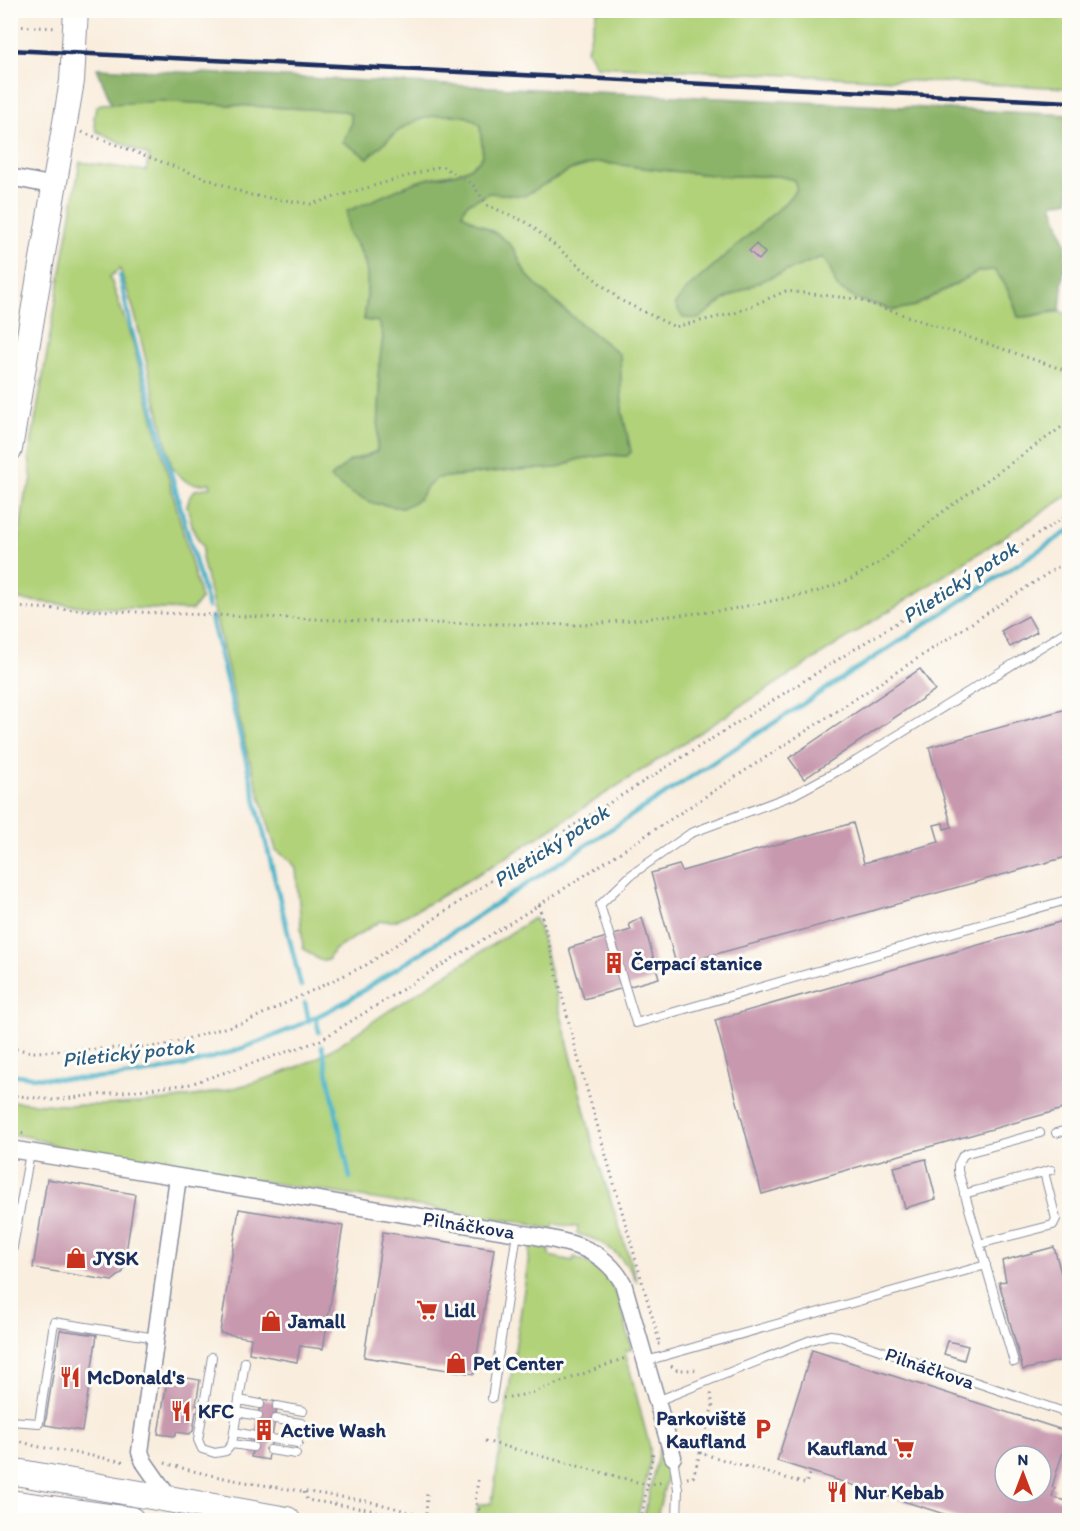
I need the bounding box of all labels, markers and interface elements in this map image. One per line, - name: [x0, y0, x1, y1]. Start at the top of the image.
- water label: Piletický potok: [897, 534, 1023, 628]
- water label: Piletický potok: [488, 798, 614, 892]
- building icon: Čerpací stanice: [602, 951, 626, 975]
- place label: Čerpací stanice: [631, 951, 763, 976]
- water label: Piletický potok: [61, 1033, 196, 1072]
- street label: Pilnáčkova: [421, 1206, 517, 1244]
- shop icon: JYSK: [64, 1246, 88, 1270]
- place label: JYSK: [92, 1246, 139, 1270]
- supermarket icon: Lidl: [415, 1298, 439, 1322]
- place label: Lidl: [444, 1298, 476, 1322]
- shop icon: Jamall: [259, 1309, 283, 1333]
- place label: Jamall: [287, 1309, 346, 1333]
- street label: Pilnáčkova: [882, 1342, 978, 1395]
- shop icon: Pet Center: [444, 1351, 468, 1375]
- place label: Pet Center: [473, 1351, 565, 1375]
- restaurant icon: McDonald's: [58, 1365, 82, 1389]
- place label: McDonald's: [87, 1365, 185, 1389]
- restaurant icon: KFC: [169, 1399, 193, 1423]
- place label: KFC: [198, 1399, 234, 1423]
- place label: Parkoviště Kaufland: [656, 1406, 747, 1453]
- parking icon: Parkoviště Kaufland: [751, 1417, 775, 1441]
- building icon: Active Wash: [252, 1418, 276, 1442]
- place label: Active Wash: [280, 1418, 386, 1442]
- place label: Kaufland: [807, 1436, 888, 1460]
- supermarket icon: Kaufland: [892, 1436, 916, 1460]
- north arrow: [993, 1444, 1053, 1504]
- text: N: [1018, 1450, 1028, 1469]
- restaurant icon: Nur Kebab: [825, 1480, 849, 1504]
- place label: Nur Kebab: [854, 1480, 944, 1504]

